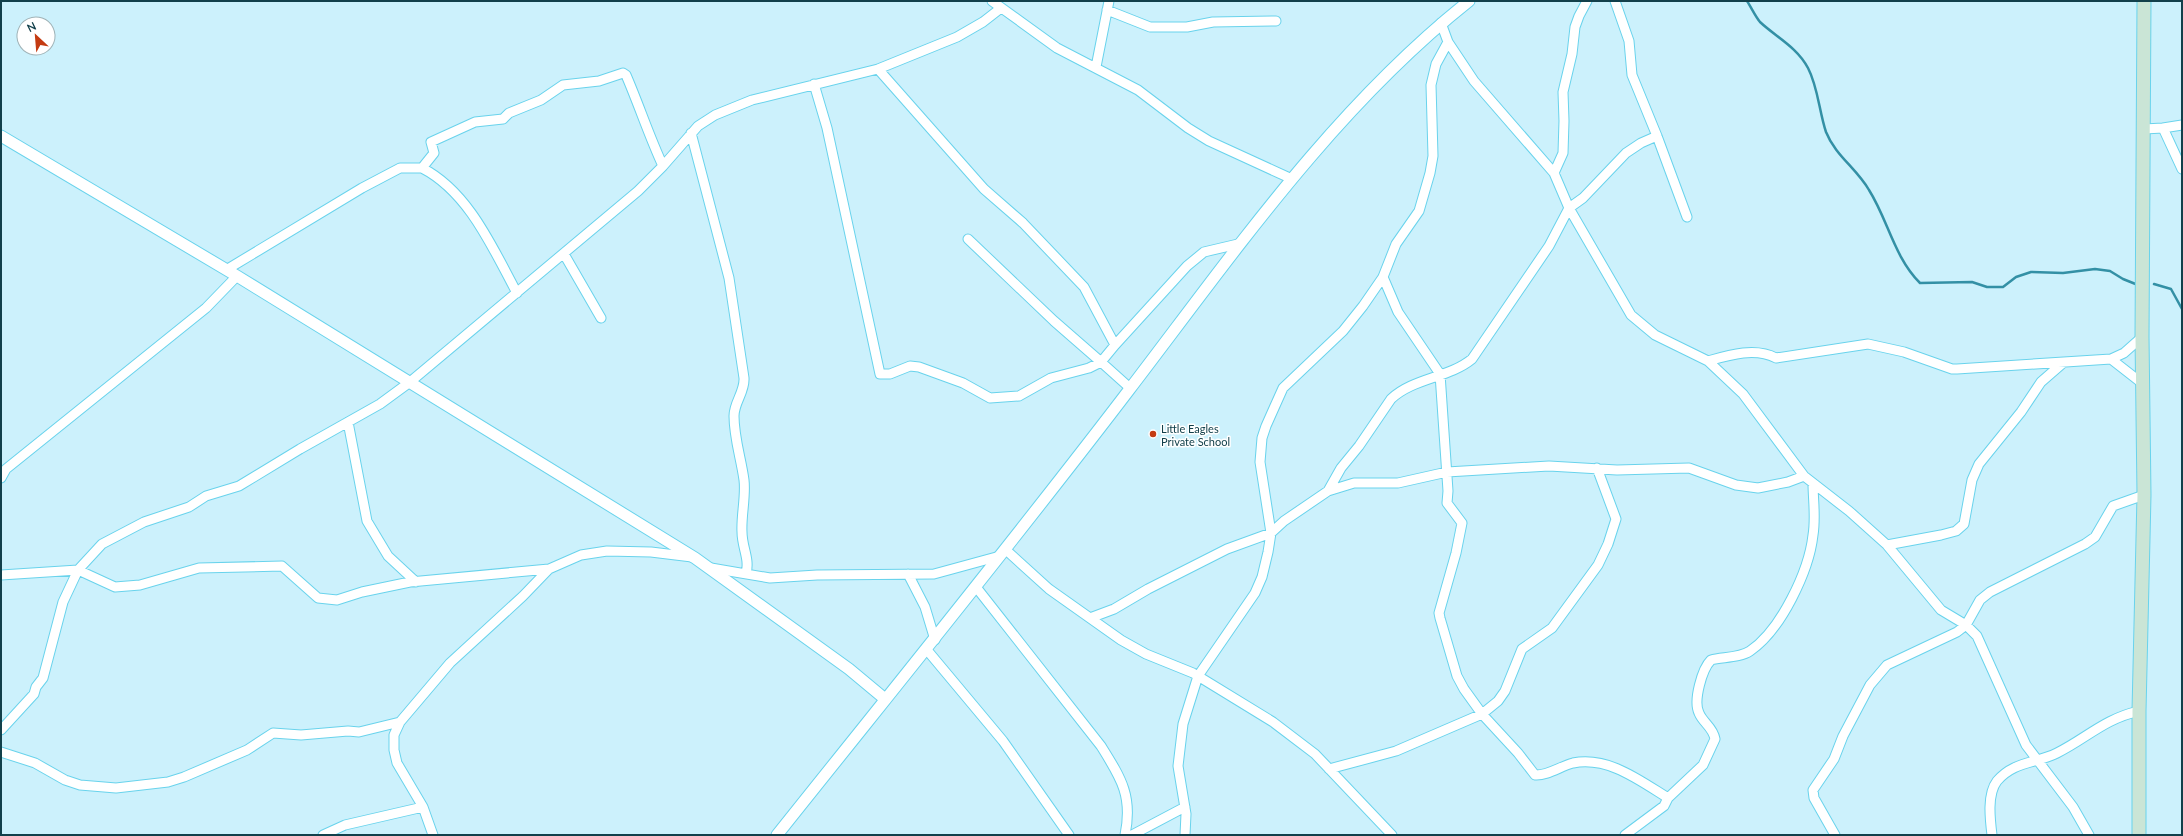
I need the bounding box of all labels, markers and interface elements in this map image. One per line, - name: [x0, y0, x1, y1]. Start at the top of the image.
- north arrow: [16, 16, 56, 56]
- text: N: [25, 19, 38, 34]
- place label: Little Eagles Private School: [1161, 422, 1230, 448]
- marker: Little Eagles Private School: [1148, 429, 1158, 439]

